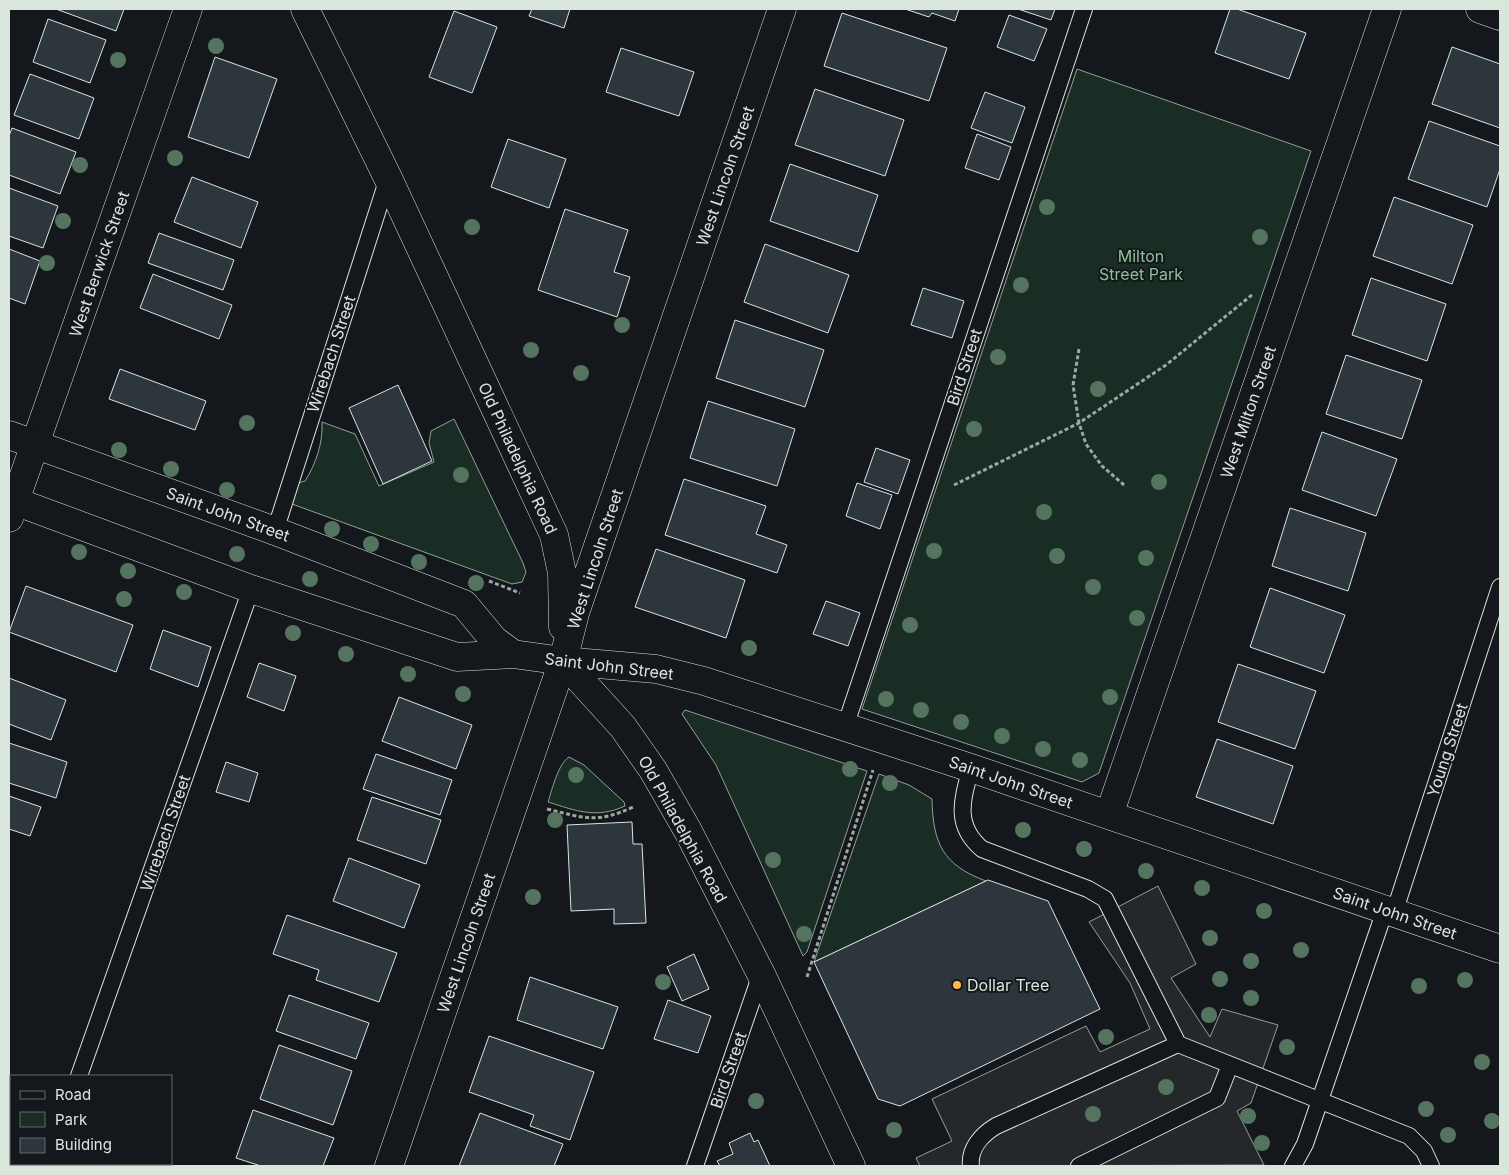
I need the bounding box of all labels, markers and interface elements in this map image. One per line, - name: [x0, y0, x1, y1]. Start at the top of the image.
- street label: West Lincoln Street: [692, 103, 758, 249]
- street label: West Berwick Street: [65, 188, 133, 340]
- park label: Milton Street Park: [1099, 246, 1183, 284]
- street label: Wirebach Street: [303, 293, 359, 415]
- street label: Bird Street: [942, 326, 986, 408]
- street label: West Milton Street: [1216, 343, 1280, 481]
- street label: Old Philadelphia Road: [474, 379, 562, 537]
- street label: Saint John Street: [164, 482, 292, 546]
- street label: West Lincoln Street: [563, 486, 627, 632]
- street label: Saint John Street: [543, 648, 675, 684]
- street label: Young Street: [1422, 700, 1472, 800]
- street label: Saint John Street: [946, 751, 1076, 813]
- street label: Old Philadelphia Road: [634, 752, 732, 906]
- street label: Wirebach Street: [136, 772, 194, 894]
- street label: West Lincoln Street: [433, 870, 499, 1016]
- street label: Saint John Street: [1330, 882, 1460, 944]
- place label: Dollar Tree: [967, 975, 1049, 995]
- marker: Dollar Tree: [951, 979, 963, 991]
- street label: Bird Street: [706, 1029, 750, 1111]
- legend: [10, 1075, 172, 1165]
- text: Road: [55, 1085, 91, 1104]
- text: Park: [55, 1110, 88, 1129]
- text: Building: [55, 1135, 112, 1154]

